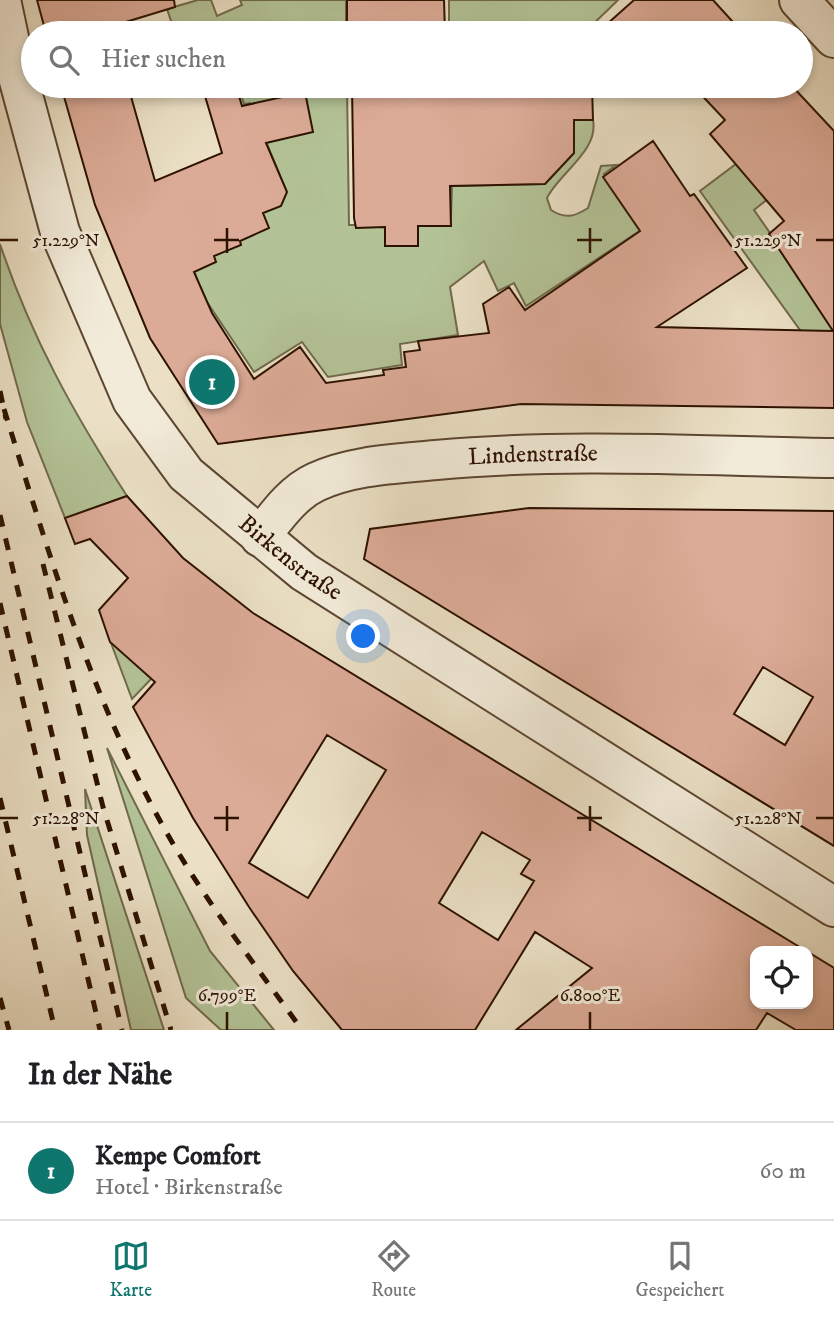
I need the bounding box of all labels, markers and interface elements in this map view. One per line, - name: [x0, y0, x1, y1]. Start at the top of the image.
- search box: [21, 21, 813, 98]
- icon: search: [45, 41, 83, 79]
- text: Hier suchen: [101, 43, 226, 76]
- text: 51.229°N: [32, 230, 100, 252]
- text: 51.229°N: [734, 230, 802, 252]
- pin: 1: [189, 356, 235, 408]
- street label: Lindenstraße: [467, 439, 598, 472]
- street label: Birkenstraße: [232, 509, 348, 607]
- your location: [346, 619, 380, 653]
- text: 51.228°N: [32, 808, 100, 830]
- text: 51.228°N: [734, 808, 802, 830]
- map controls: [750, 946, 813, 1009]
- button: locate: [750, 946, 813, 1009]
- text: 6.799°E: [198, 985, 257, 1007]
- text: 6.800°E: [560, 985, 621, 1007]
- text: In der Nähe: [28, 1057, 172, 1094]
- text: Kempe Comfort: [95, 1140, 261, 1173]
- text: 1: [47, 1157, 55, 1186]
- text: 60 m: [759, 1157, 806, 1186]
- text: Hotel · Birkenstraße: [95, 1173, 283, 1202]
- tab: Karte: [110, 1237, 152, 1302]
- tab: Route: [371, 1237, 416, 1302]
- tab: Gespeichert: [635, 1237, 724, 1302]

